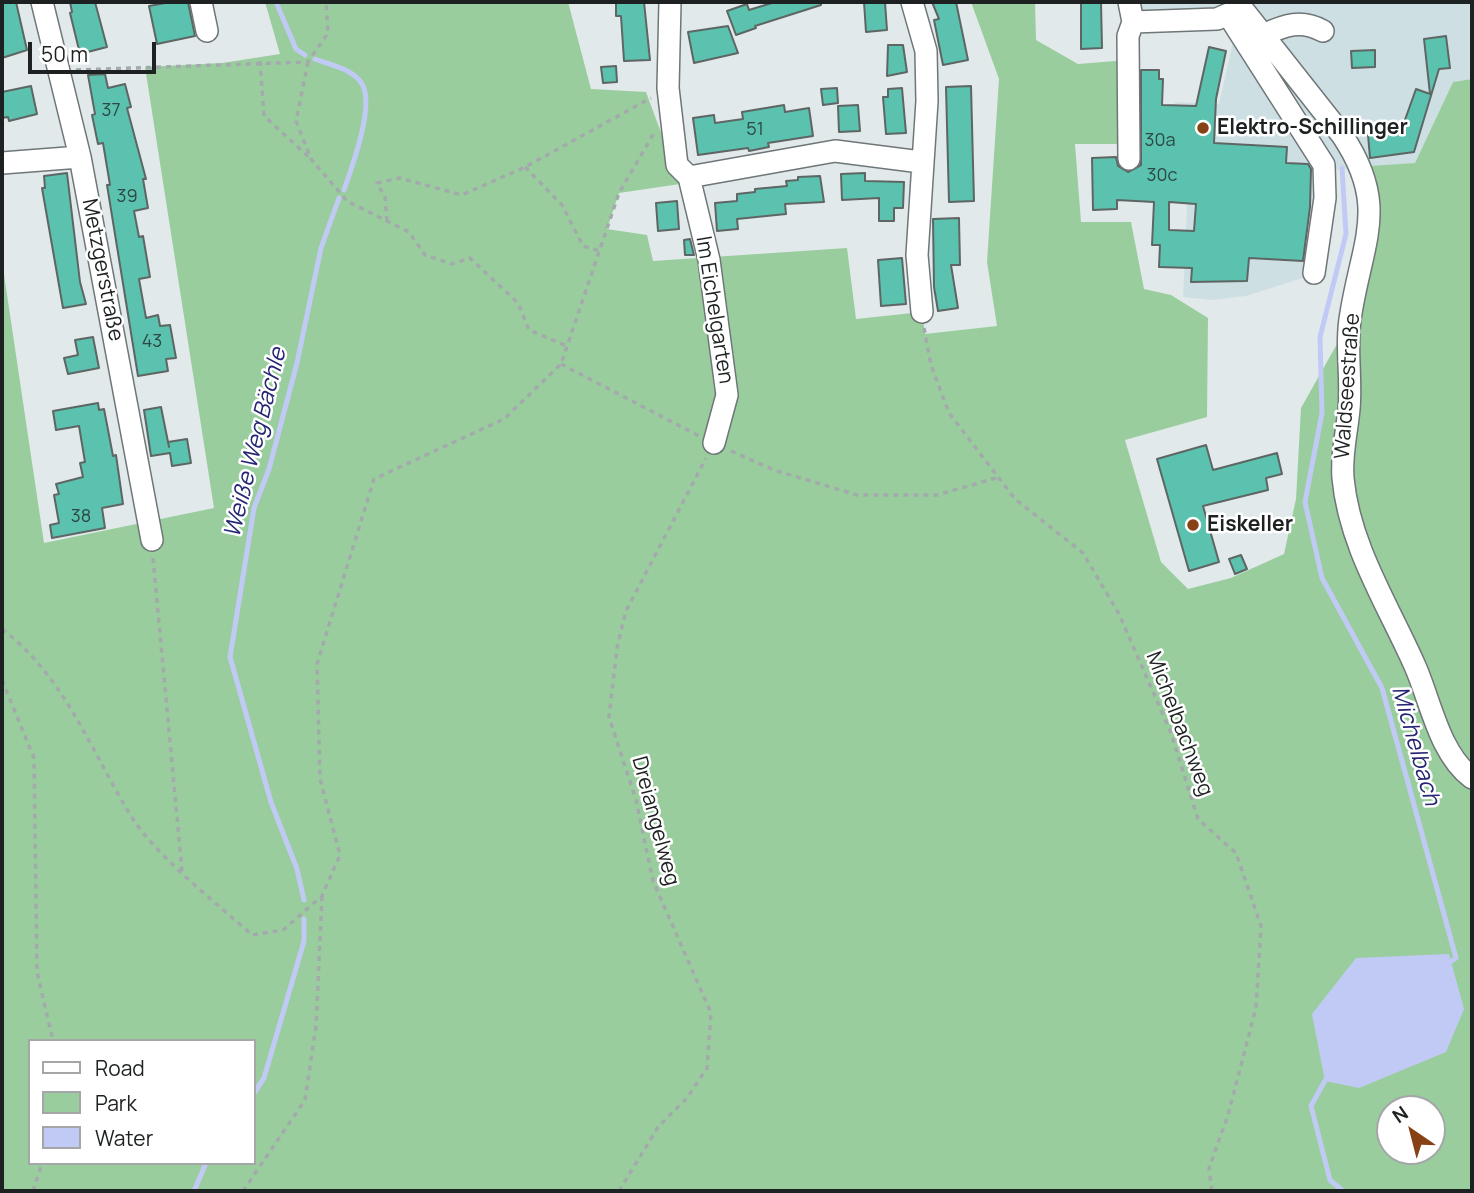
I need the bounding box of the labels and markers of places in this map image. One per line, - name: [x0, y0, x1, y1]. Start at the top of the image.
- place label: Elektro-Schillinger: [1217, 115, 1408, 141]
- marker: Elektro-Schillinger: [1195, 120, 1211, 136]
- place label: Eiskeller: [1207, 512, 1293, 538]
- marker: Eiskeller: [1185, 517, 1201, 533]

